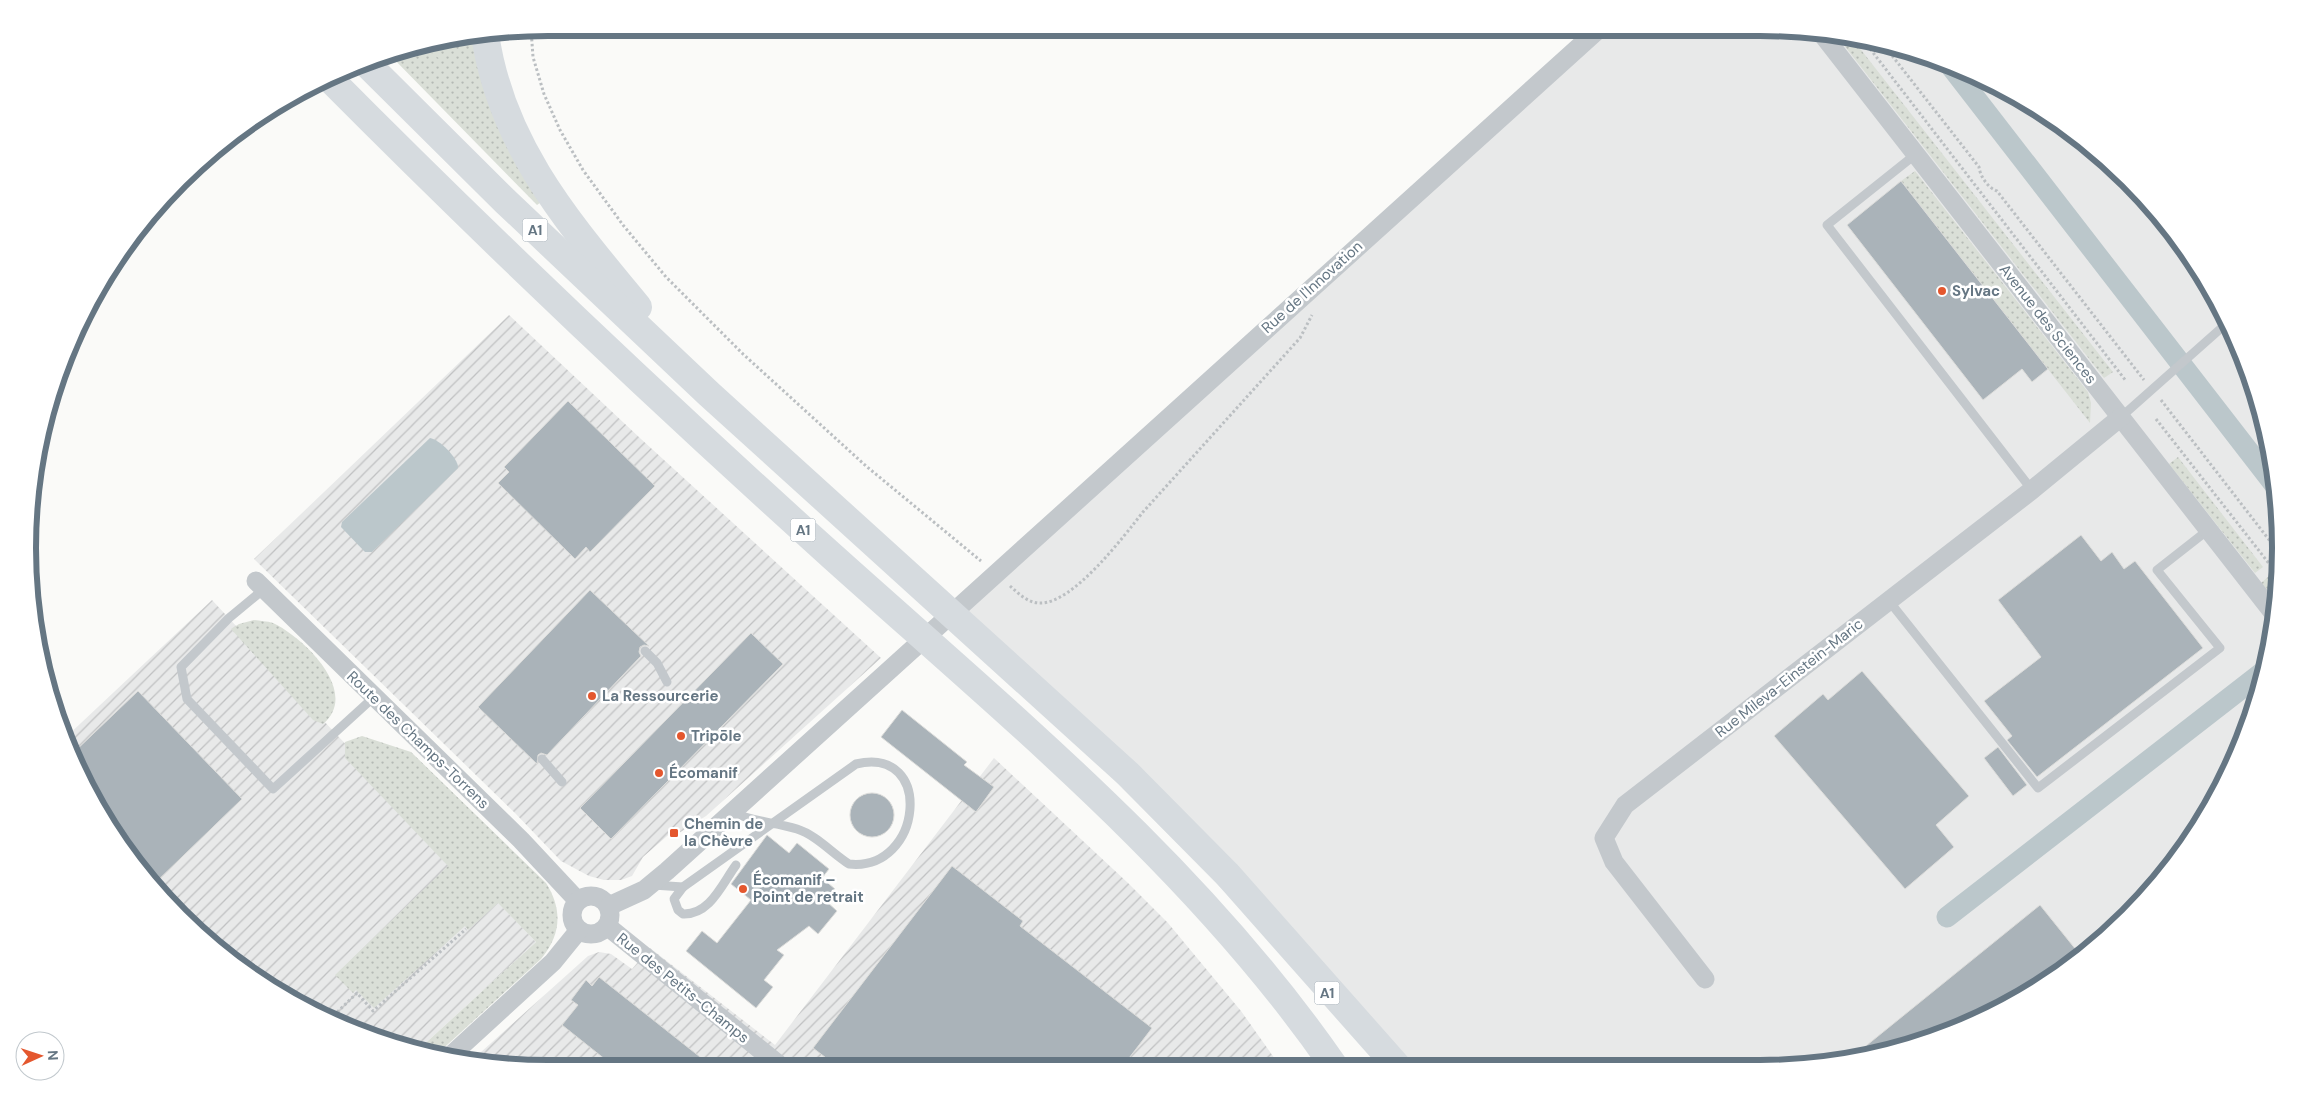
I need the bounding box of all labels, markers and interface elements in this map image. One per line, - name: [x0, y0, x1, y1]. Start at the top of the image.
- road number: A1: [522, 218, 548, 242]
- street label: Rue de l'Innovation: [1257, 236, 1367, 338]
- street label: Avenue des Sciences: [1995, 260, 2101, 388]
- place label: Sylvac: [1952, 281, 2000, 301]
- marker: Sylvac: [1936, 285, 1948, 297]
- road number: A1: [790, 518, 816, 542]
- street label: Rue Mileva-Einstein-Maric: [1711, 614, 1867, 742]
- street label: Route des Champs-Torrens: [343, 667, 493, 813]
- place label: La Ressourcerie: [602, 686, 719, 706]
- marker: La Ressourcerie: [586, 690, 598, 702]
- place label: Tripōle: [691, 726, 742, 746]
- marker: Tripōle: [675, 730, 687, 742]
- place label: Écomanif: [669, 763, 738, 783]
- marker: Écomanif: [653, 767, 665, 779]
- place label: Chemin de la Chèvre: [684, 814, 763, 851]
- marker: Chemin de la Chèvre: [668, 827, 680, 839]
- place label: Écomanif – Point de retrait: [753, 870, 864, 907]
- marker: Écomanif – Point de retrait: [737, 883, 749, 895]
- street label: Rue des Petits-Champs: [613, 928, 753, 1048]
- road number: A1: [1314, 981, 1340, 1004]
- north arrow: [15, 1031, 65, 1081]
- text: N: [44, 1050, 62, 1061]

